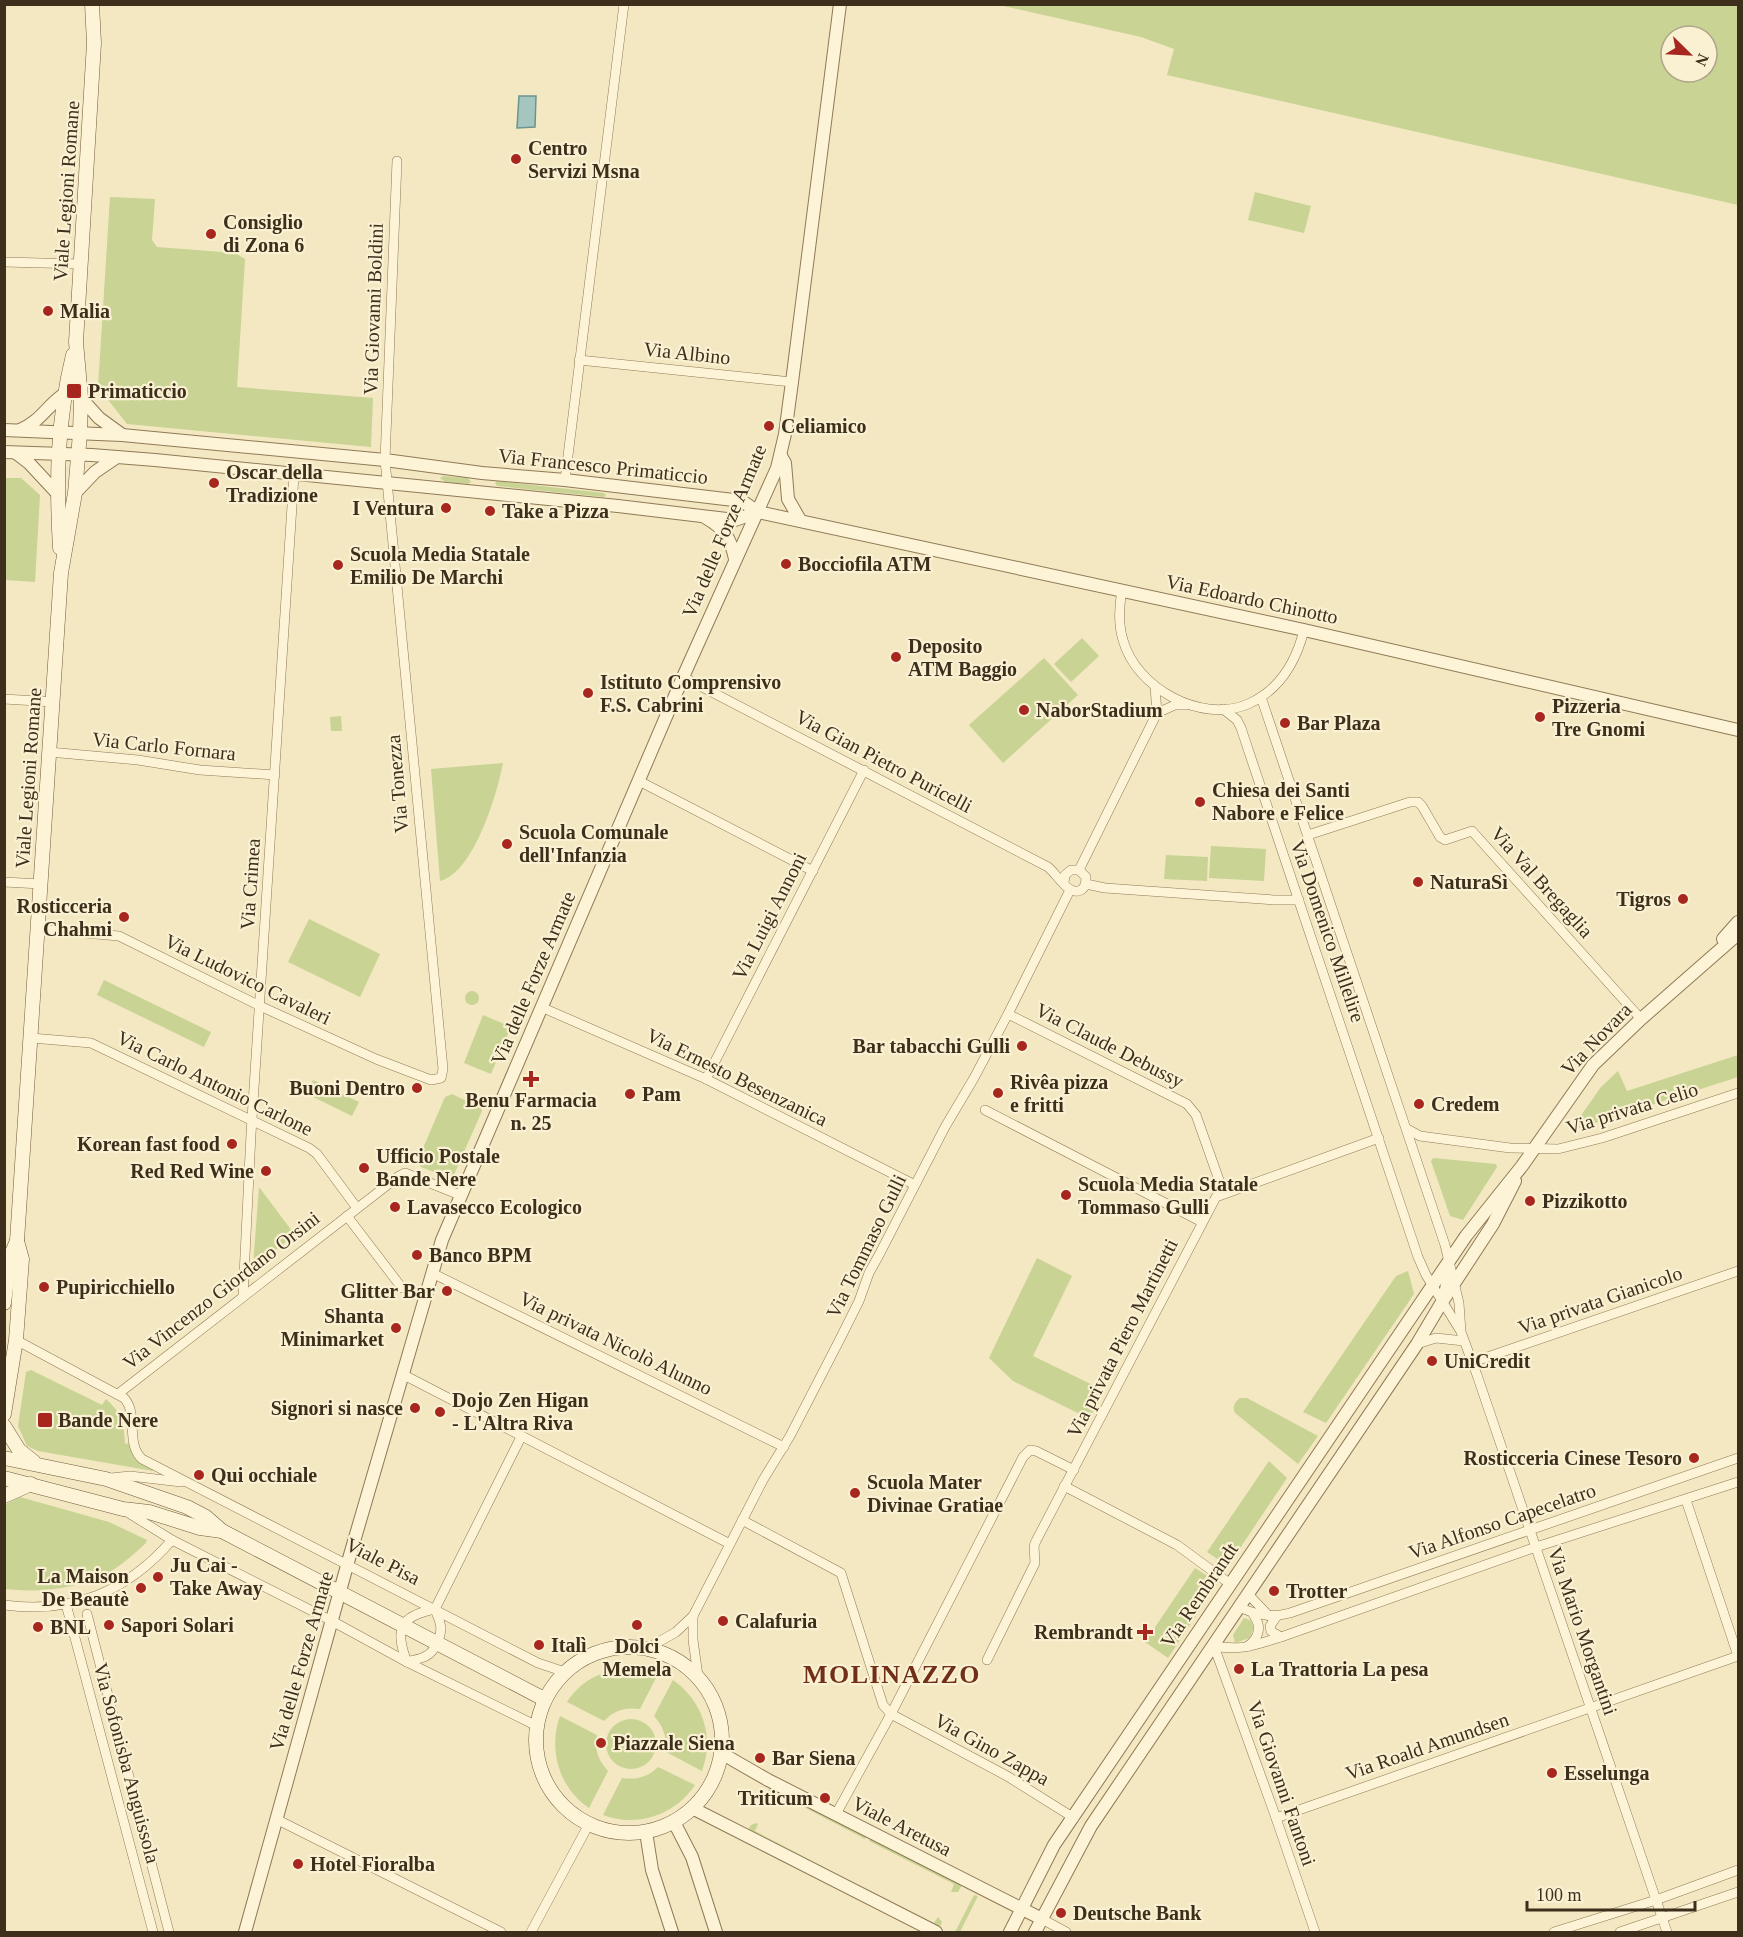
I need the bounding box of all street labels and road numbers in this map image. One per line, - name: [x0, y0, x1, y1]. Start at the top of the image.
- street label: Viale Legioni Romane: [49, 100, 84, 282]
- street label: Via Giovanni Boldini: [359, 222, 387, 395]
- street label: Via Albino: [643, 338, 731, 368]
- street label: Via delle Forze Armate: [678, 441, 771, 621]
- street label: Via Francesco Primaticcio: [497, 444, 709, 488]
- street label: Via Edoardo Chinotto: [1164, 570, 1340, 628]
- street label: Viale Legioni Romane: [11, 687, 46, 869]
- street label: Via Gian Pietro Puricelli: [792, 705, 977, 817]
- street label: Via Carlo Fornara: [91, 728, 237, 764]
- street label: Via Tonezza: [382, 734, 412, 834]
- street label: Via Val Bregaglia: [1486, 822, 1598, 943]
- street label: Via Crimea: [236, 837, 264, 930]
- street label: Via Domenico Millelire: [1287, 837, 1370, 1025]
- street label: Via Luigi Annoni: [727, 848, 812, 984]
- street label: Via delle Forze Armate: [487, 888, 580, 1068]
- street label: Via Ludovico Cavaleri: [161, 929, 335, 1029]
- street label: Via Claude Debussy: [1032, 998, 1188, 1093]
- street label: Via Novara: [1556, 998, 1636, 1080]
- street label: Via Ernesto Besenzanica: [643, 1024, 831, 1130]
- street label: Via Carlo Antonio Carlone: [114, 1026, 316, 1140]
- street label: Via privata Celio: [1563, 1078, 1701, 1139]
- street label: Via Tommaso Gulli: [822, 1170, 910, 1321]
- street label: Via Vincenzo Giordano Orsini: [118, 1206, 324, 1374]
- street label: Via privata Piero Martinetti: [1062, 1234, 1183, 1442]
- street label: Via privata Gianicolo: [1515, 1262, 1685, 1339]
- street label: Via privata Nicolò Alunno: [516, 1287, 716, 1400]
- street label: Via Alfonso Capecelatro: [1406, 1479, 1599, 1564]
- street label: Viale Pisa: [342, 1533, 424, 1589]
- street label: Via Rembrandt: [1156, 1538, 1242, 1652]
- street label: Via Mario Morgantini: [1543, 1544, 1622, 1719]
- street label: Via delle Forze Armate: [265, 1568, 337, 1753]
- street label: Via Sofonisba Anguissola: [89, 1660, 164, 1866]
- street label: Via Giovanni Fantoni: [1243, 1698, 1321, 1869]
- street label: Via Gino Zappa: [930, 1708, 1053, 1790]
- street label: Via Roald Amundsen: [1343, 1708, 1511, 1784]
- street label: Viale Aretusa: [849, 1792, 955, 1860]

